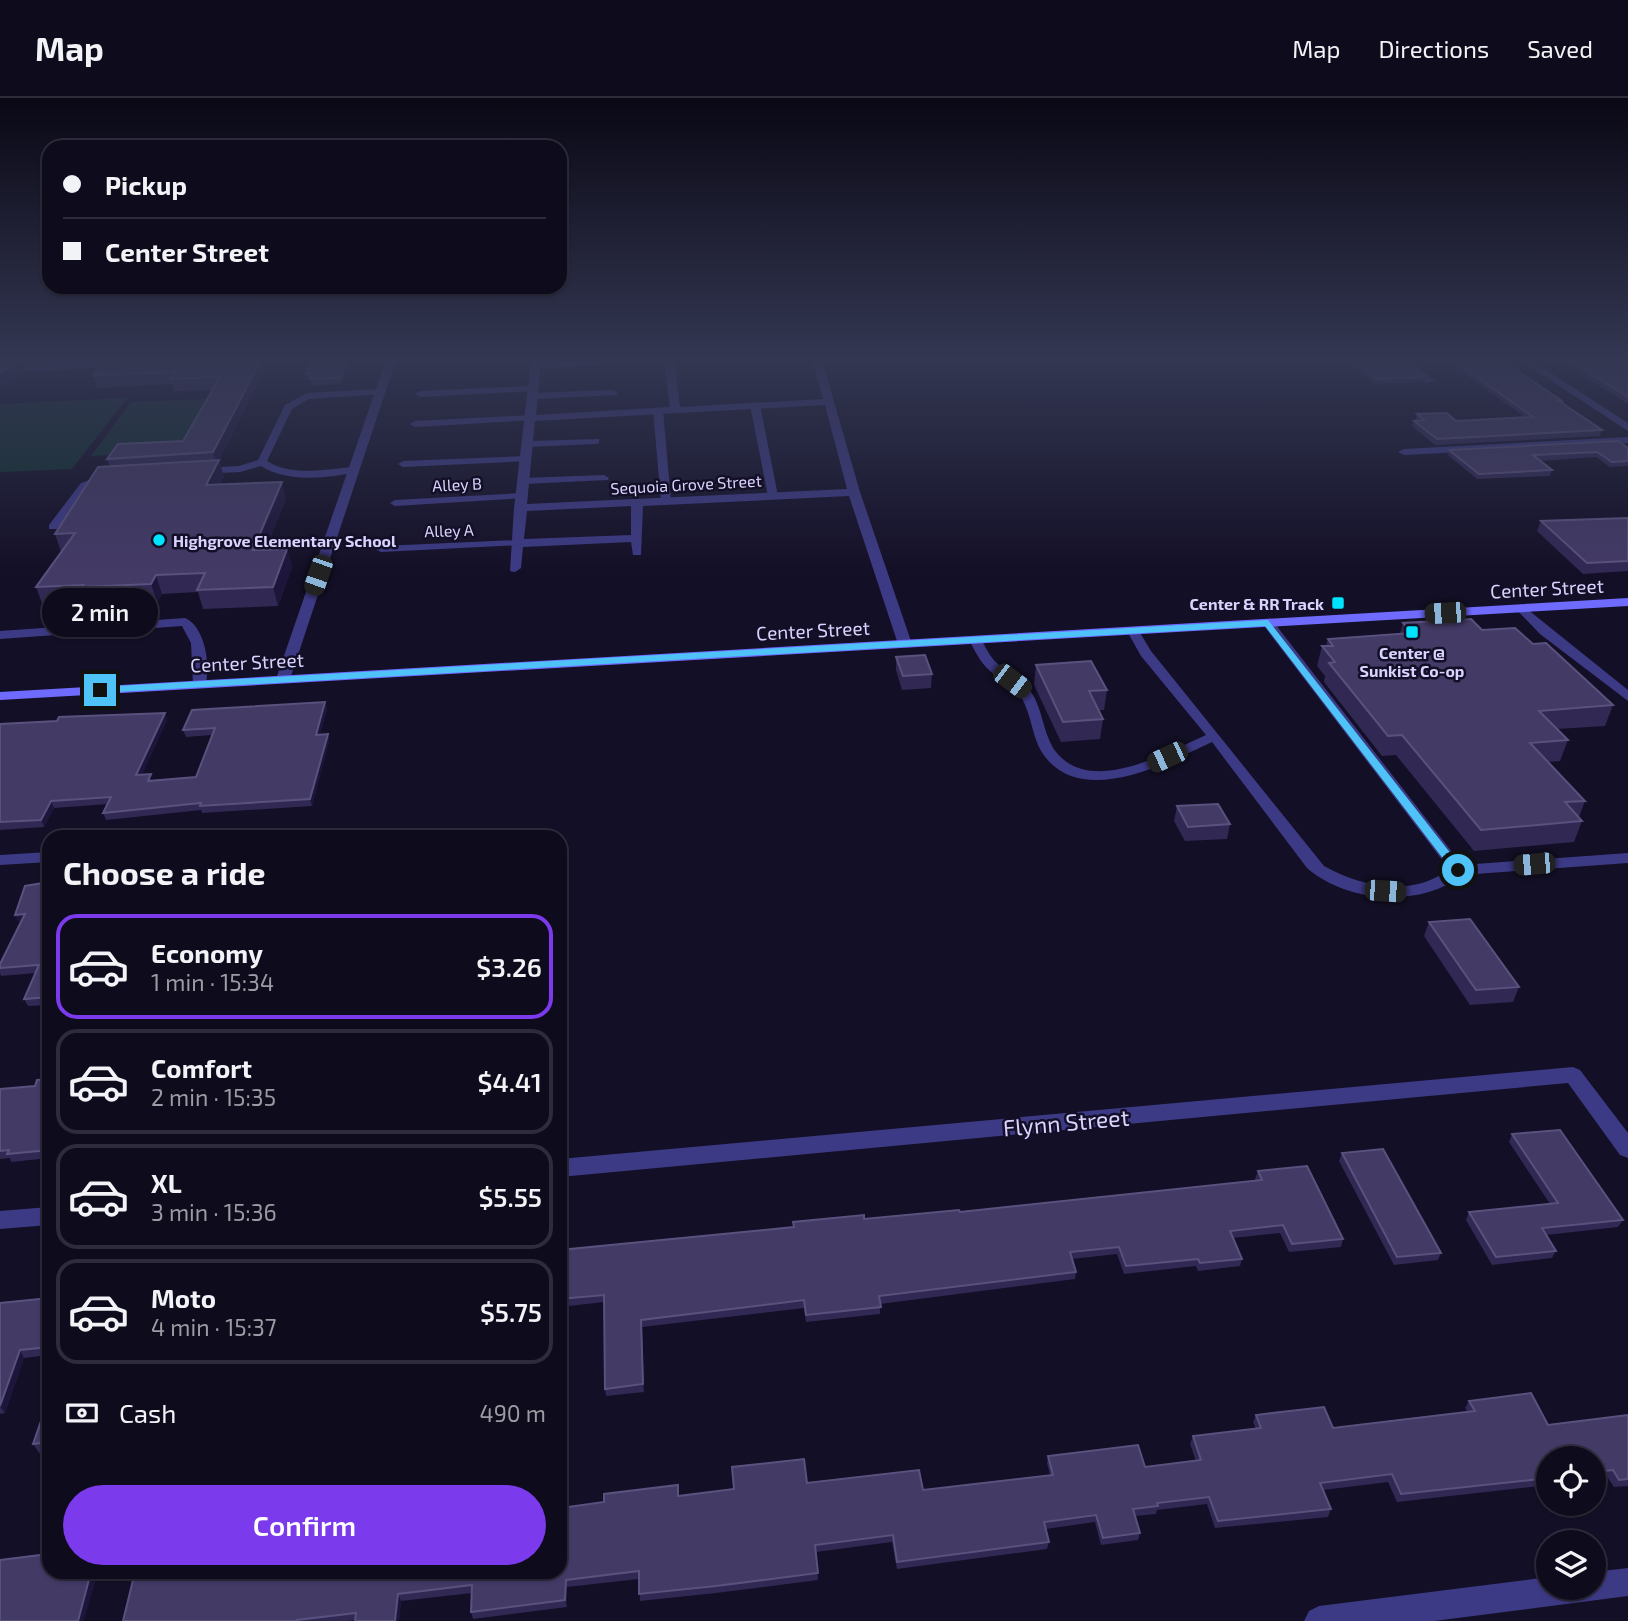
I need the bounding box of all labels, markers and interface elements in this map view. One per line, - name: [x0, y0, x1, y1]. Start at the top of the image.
- text: Map: [35, 28, 104, 68]
- text: Map: [1292, 34, 1340, 63]
- text: Directions: [1378, 34, 1489, 63]
- text: Saved: [1527, 34, 1593, 63]
- text: Pickup: [105, 169, 187, 200]
- text: Center Street: [105, 236, 269, 267]
- street label: Sequoia Grove Street: [610, 471, 762, 497]
- street label: Alley B: [432, 473, 482, 495]
- street label: Alley A: [424, 520, 474, 540]
- place label: Highgrove Elementary School: [173, 531, 397, 551]
- marker: Highgrove Elementary School: [151, 532, 167, 548]
- car: [302, 552, 335, 598]
- street label: Center Street: [1490, 574, 1604, 602]
- callout: 2 min: [42, 588, 158, 638]
- place label: Center & RR Track: [1189, 594, 1324, 613]
- marker: Center & RR Track: [1330, 595, 1346, 611]
- text: 2 min: [71, 598, 129, 626]
- car: [1424, 601, 1467, 625]
- street label: Center Street: [756, 616, 870, 644]
- marker: Center @ Sunkist Co-op: [1404, 624, 1420, 640]
- place label: Center @ Sunkist Co-op: [1360, 643, 1464, 680]
- street label: Center Street: [190, 648, 304, 676]
- car: [989, 660, 1036, 702]
- route end: [84, 674, 116, 706]
- car: [1144, 739, 1191, 775]
- car: [1513, 852, 1556, 876]
- text: Choose a ride: [63, 853, 266, 891]
- route start: [1442, 854, 1474, 886]
- car: [1364, 879, 1407, 903]
- icon: car: [67, 935, 130, 998]
- text: Economy: [151, 937, 263, 968]
- text: $3.26: [476, 951, 542, 982]
- text: 1 min · 15:34: [151, 968, 274, 996]
- icon: car: [67, 1050, 130, 1113]
- text: Comfort: [151, 1052, 252, 1083]
- text: $4.41: [478, 1066, 542, 1097]
- text: 2 min · 15:35: [151, 1083, 276, 1111]
- street label: Flynn Street: [1002, 1103, 1131, 1141]
- icon: car: [67, 1165, 130, 1228]
- text: XL: [151, 1167, 182, 1198]
- text: $5.55: [478, 1181, 542, 1212]
- text: 3 min · 15:36: [151, 1198, 277, 1226]
- icon: car: [67, 1280, 130, 1343]
- text: Moto: [151, 1282, 216, 1313]
- text: $5.75: [480, 1296, 542, 1327]
- text: 4 min · 15:37: [151, 1313, 277, 1341]
- icon: cash: [63, 1394, 101, 1432]
- text: Cash: [119, 1397, 176, 1428]
- text: 490 m: [480, 1399, 546, 1427]
- map controls: [1536, 1446, 1606, 1600]
- button: locate: [1536, 1446, 1606, 1516]
- button: Confirm: [63, 1485, 546, 1565]
- button: layers: [1536, 1530, 1606, 1600]

